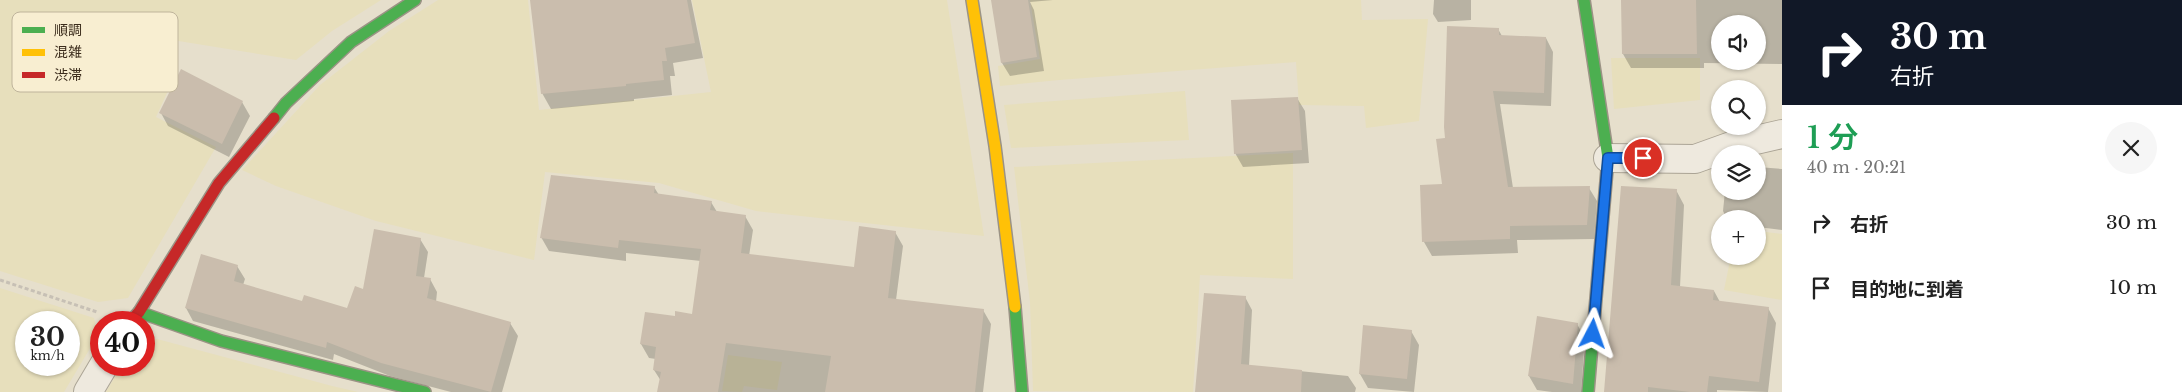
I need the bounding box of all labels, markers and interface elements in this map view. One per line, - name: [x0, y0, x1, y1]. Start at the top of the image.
- legend: [12, 12, 178, 92]
- map controls: [1711, 15, 1766, 265]
- button: sound: [1711, 15, 1766, 70]
- text: 30 m: [1890, 15, 1987, 58]
- icon: right: [1807, 20, 1872, 85]
- text: 順調: [54, 21, 82, 39]
- text: 混雑: [54, 43, 82, 61]
- text: 右折: [1890, 63, 1934, 90]
- text: 渋滞: [54, 66, 82, 84]
- button: search: [1711, 80, 1766, 135]
- text: 1 分: [1807, 119, 1858, 156]
- button: close: [2105, 122, 2157, 174]
- pin: [1622, 137, 1664, 179]
- icon: arrive: [1629, 144, 1657, 172]
- button: layers: [1711, 145, 1766, 200]
- text: 40 m · 20:21: [1807, 157, 1906, 177]
- icon: right: [1807, 209, 1835, 237]
- button: +: [1711, 210, 1766, 265]
- text: 30 m: [2106, 211, 2157, 234]
- text: 右折: [1850, 213, 1888, 236]
- icon: arrive: [1807, 274, 1835, 302]
- text: 10 m: [2109, 276, 2157, 299]
- text: 目的地に到着: [1850, 278, 1964, 301]
- position arrow: [1566, 307, 1618, 359]
- speed limit sign: 40: [90, 311, 155, 376]
- text: 30: [30, 322, 65, 353]
- text: km/h: [30, 348, 65, 363]

